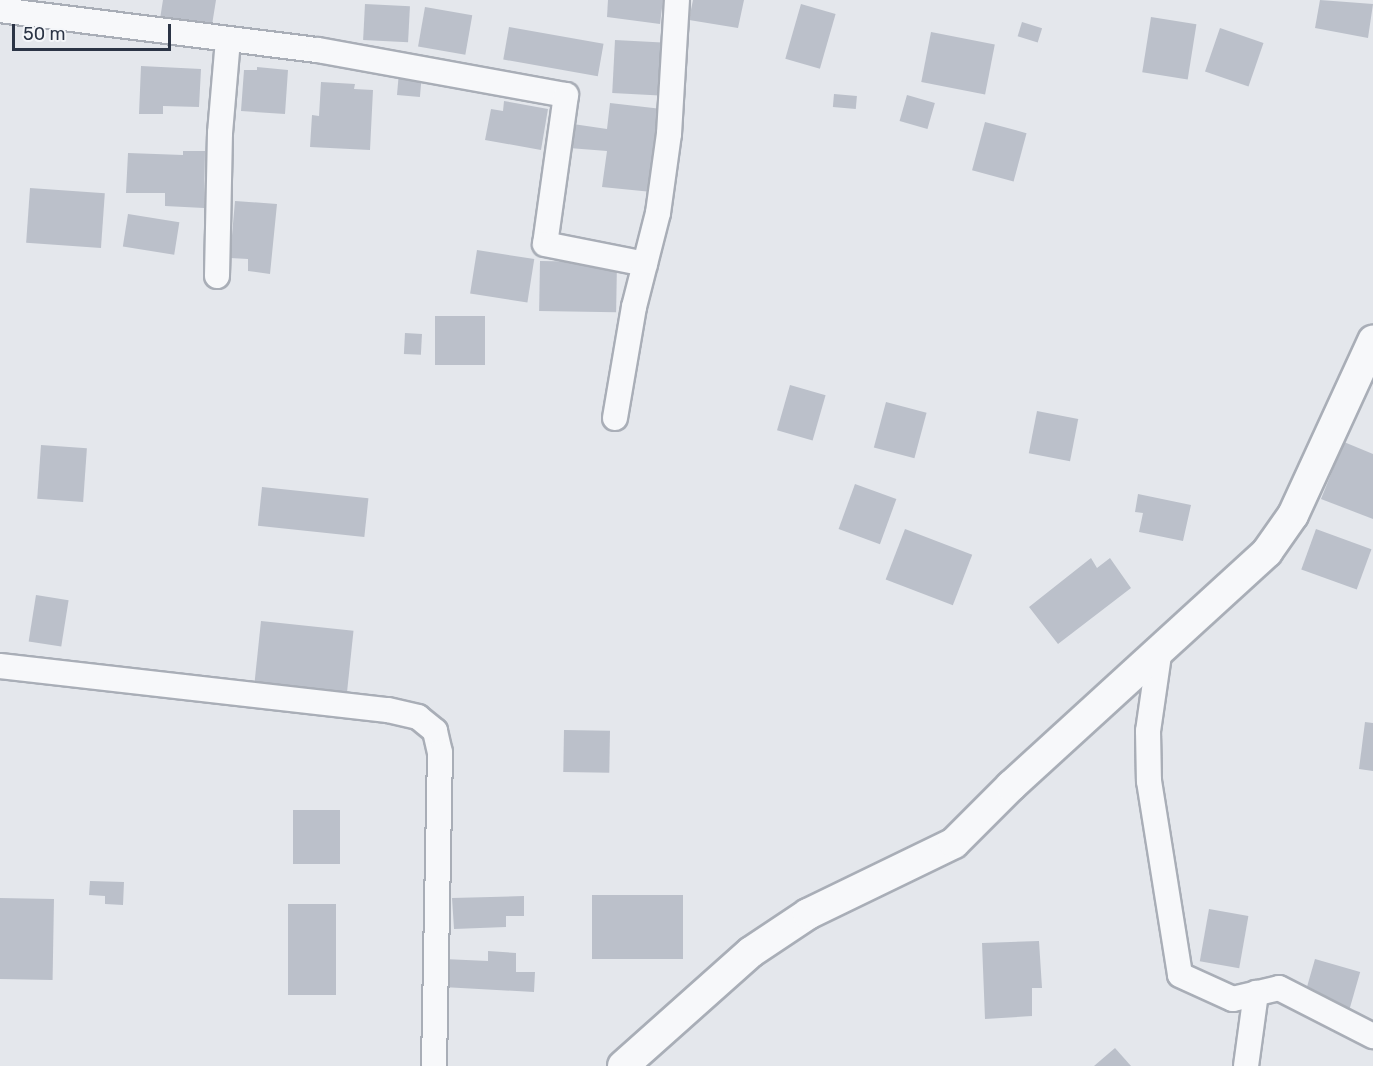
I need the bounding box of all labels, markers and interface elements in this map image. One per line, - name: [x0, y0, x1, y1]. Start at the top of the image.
- scale bar: [15, 12, 174, 50]
- text: 50 m: [23, 23, 66, 45]

